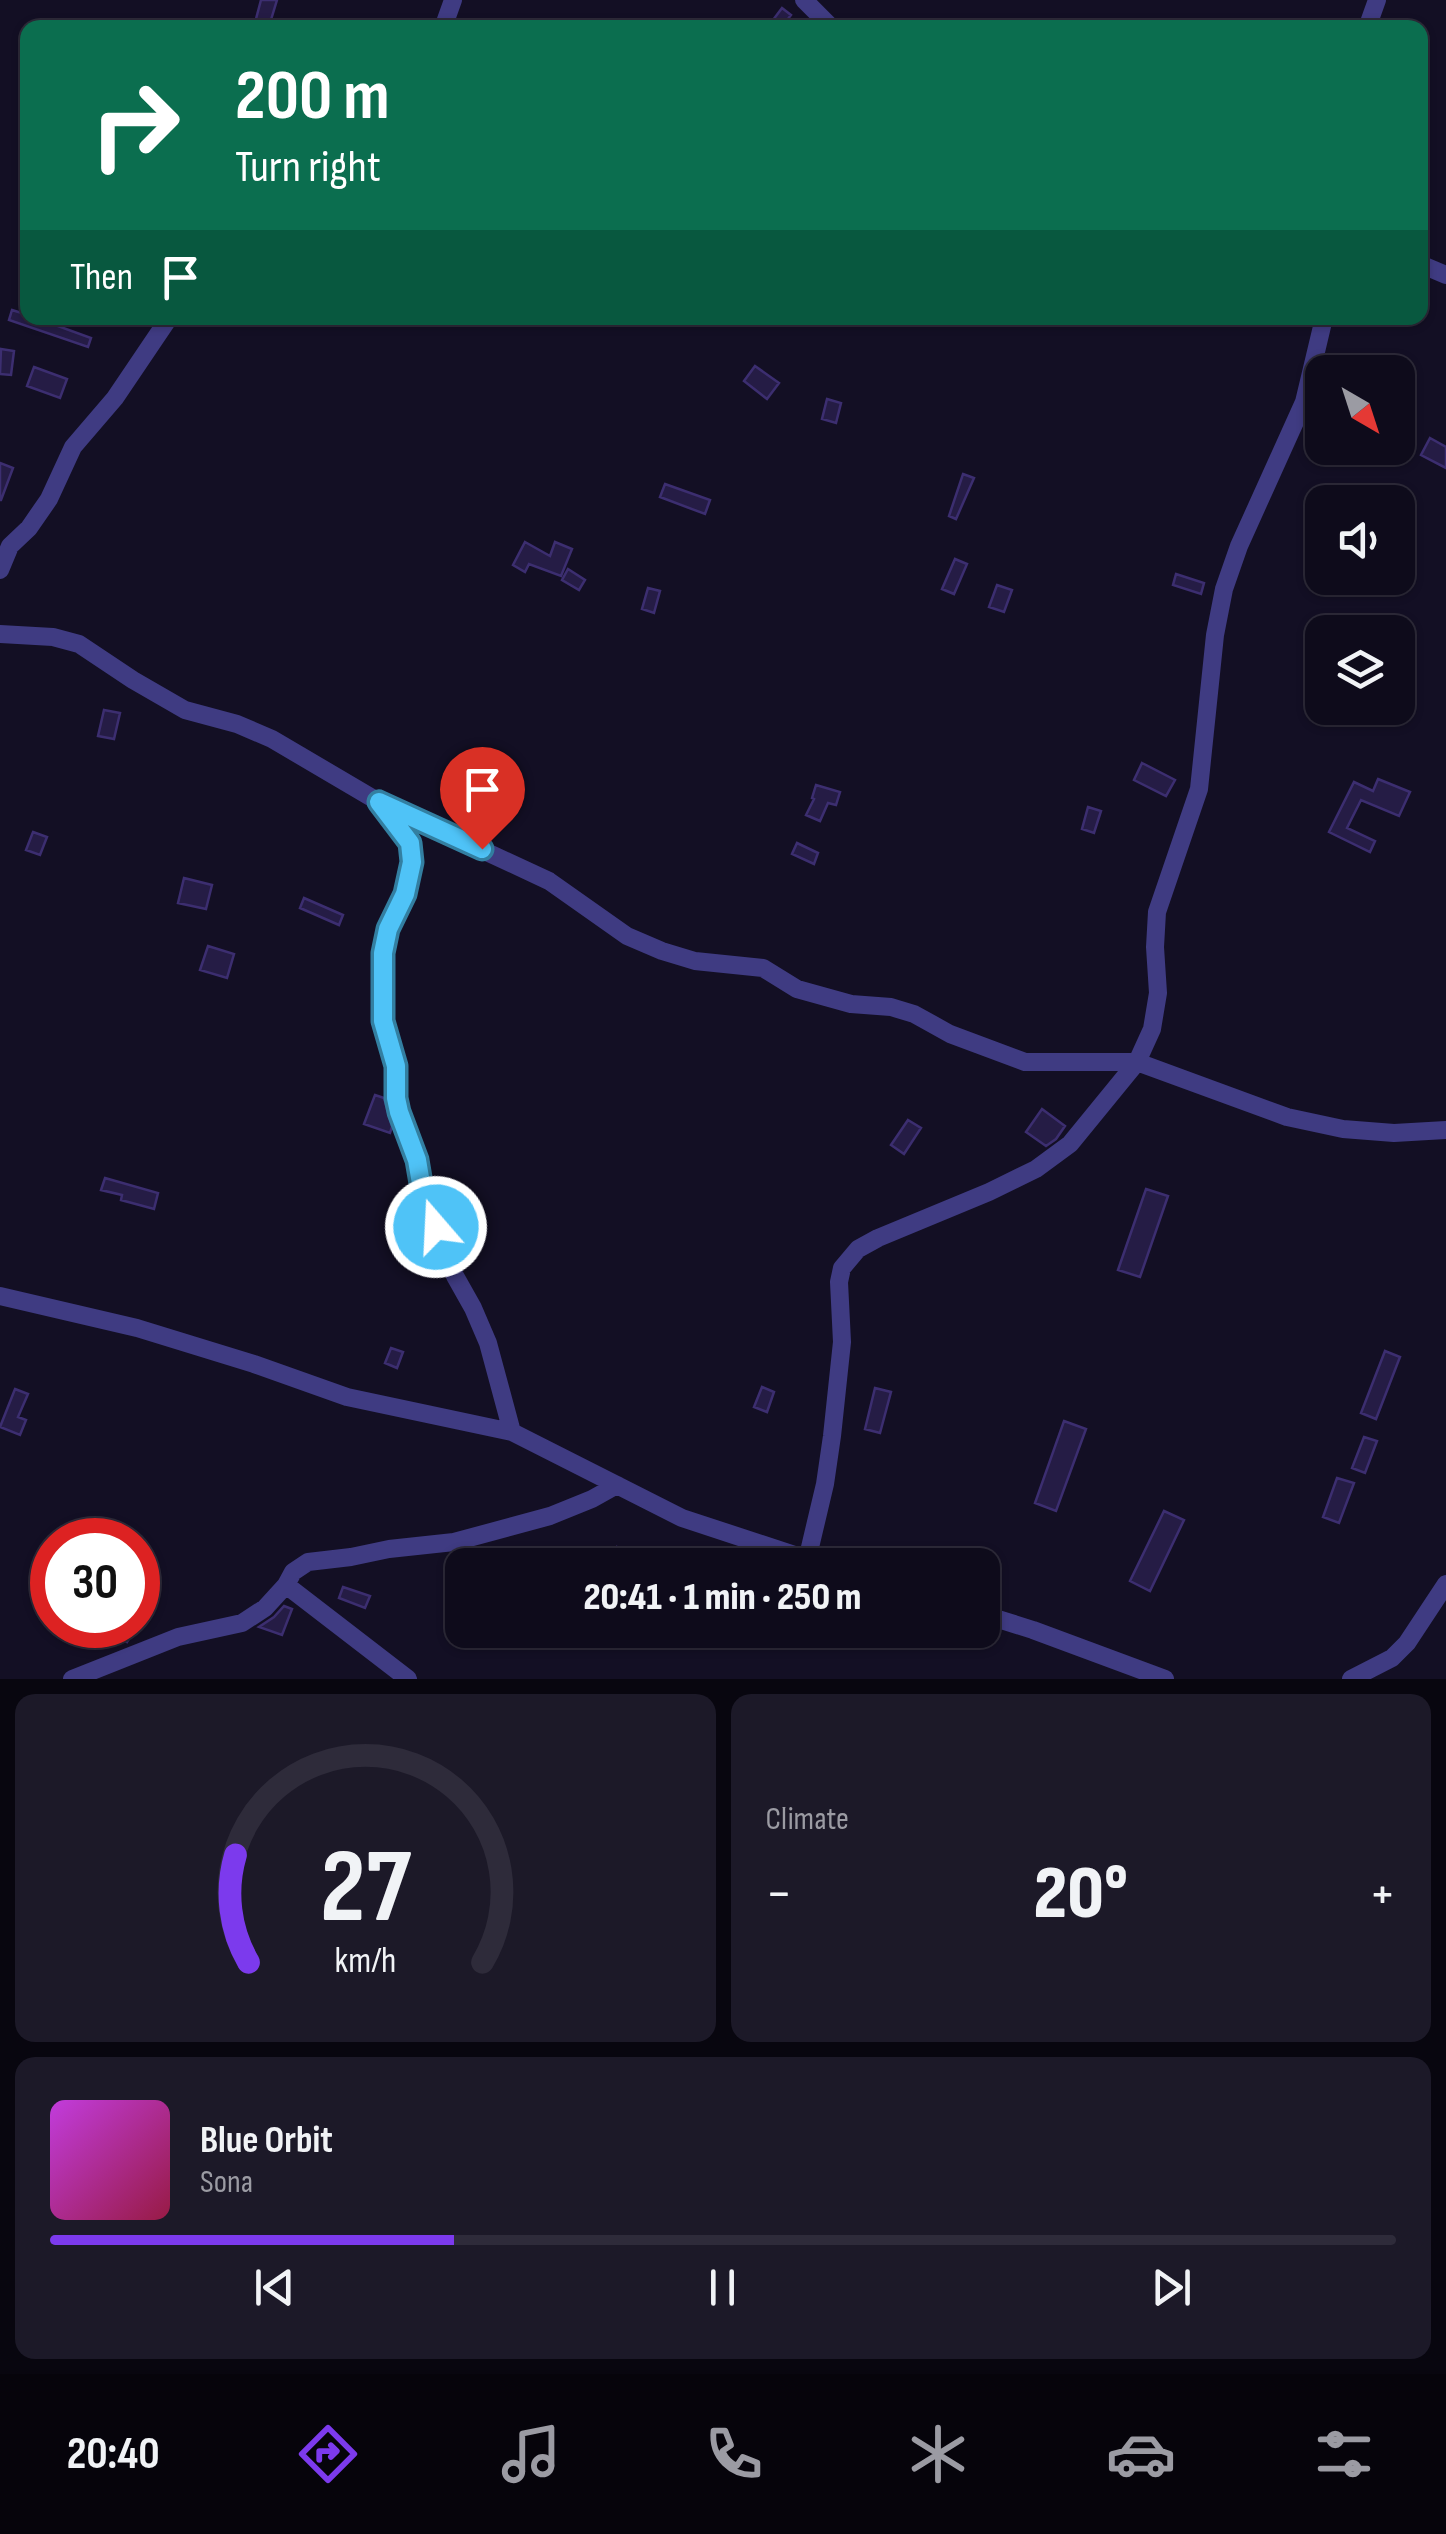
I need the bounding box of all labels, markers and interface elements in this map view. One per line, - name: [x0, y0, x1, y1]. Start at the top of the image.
- text: 200 m: [235, 55, 390, 139]
- icon: right: [70, 60, 200, 190]
- text: Turn right: [235, 140, 381, 195]
- icon: arrive: [153, 250, 208, 305]
- text: Then: [70, 255, 133, 300]
- north arrow: [1305, 355, 1415, 465]
- map controls: [1305, 355, 1415, 725]
- button: sound: [1305, 485, 1415, 595]
- button: layers: [1305, 615, 1415, 725]
- pin: [440, 747, 525, 850]
- icon: arrive: [455, 762, 510, 817]
- position arrow: [384, 1175, 488, 1279]
- speed limit sign: 30: [30, 1518, 160, 1648]
- text: 20:41 · 1 min · 250 m: [584, 1575, 861, 1620]
- text: Climate: [766, 1800, 849, 1839]
- text: 27: [320, 1826, 411, 1951]
- text: 20°: [1034, 1849, 1128, 1940]
- text: −: [766, 1861, 792, 1928]
- text: +: [1369, 1861, 1396, 1928]
- text: km/h: [334, 1940, 396, 1983]
- text: Blue Orbit: [200, 2118, 333, 2163]
- text: Sona: [200, 2163, 253, 2202]
- icon: previous: [247, 2260, 302, 2315]
- icon: pause: [695, 2260, 750, 2315]
- icon: next: [1144, 2260, 1199, 2315]
- icon: directions: [293, 2419, 363, 2489]
- icon: music: [496, 2419, 566, 2489]
- icon: phone: [699, 2419, 769, 2489]
- icon: climate: [903, 2419, 973, 2489]
- icon: car: [1106, 2419, 1176, 2489]
- icon: filters: [1309, 2419, 1379, 2489]
- text: 20:40: [67, 2427, 160, 2482]

